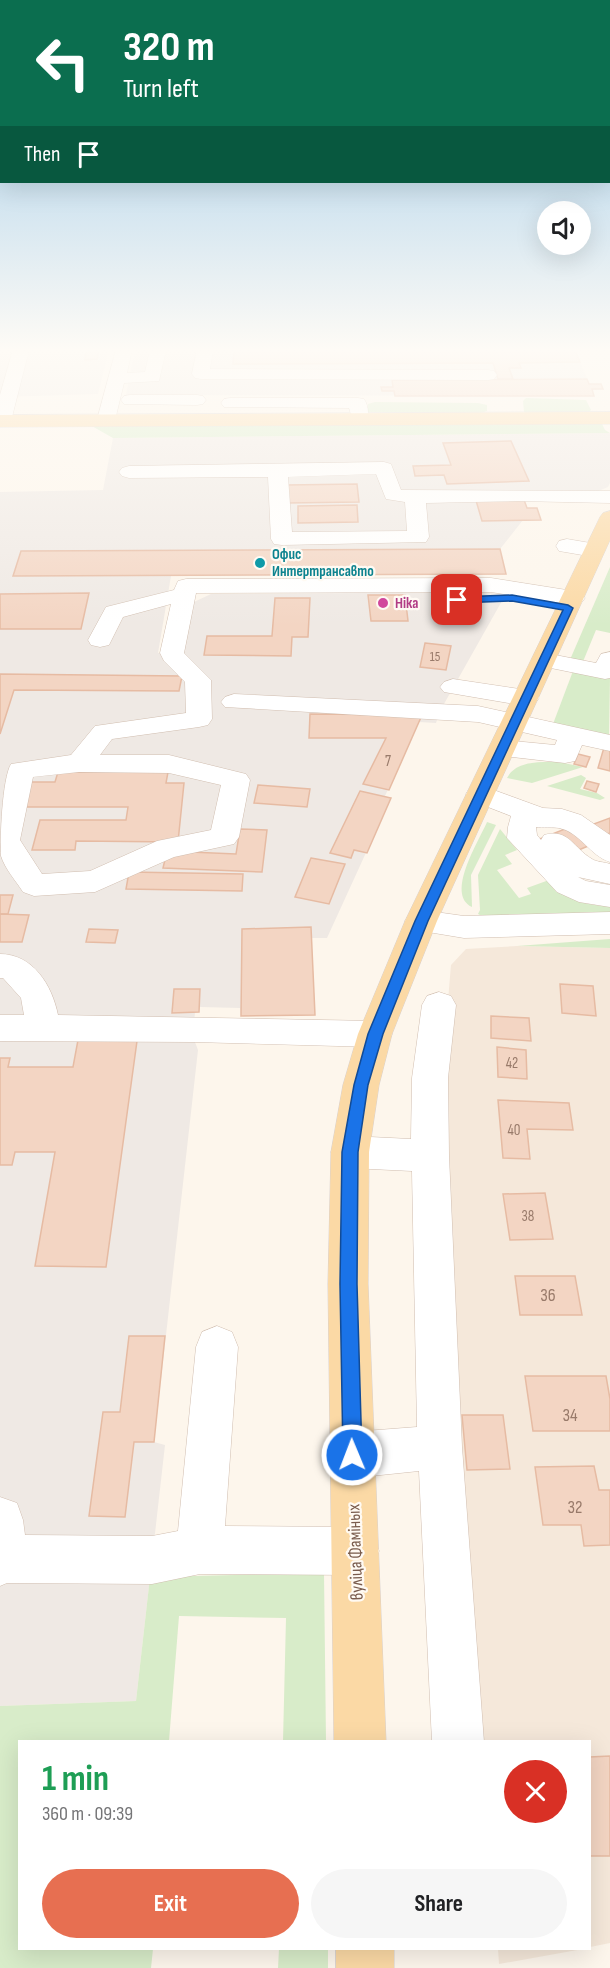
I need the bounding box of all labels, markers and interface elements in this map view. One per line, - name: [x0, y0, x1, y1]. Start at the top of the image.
- text: 320 m: [123, 22, 215, 73]
- icon: left: [24, 24, 102, 102]
- text: Turn left: [123, 73, 199, 105]
- icon: arrive: [72, 138, 105, 171]
- text: Then: [24, 141, 60, 168]
- map controls: [537, 201, 591, 255]
- button: sound: [537, 201, 591, 255]
- place label: Офис Интертрансавто: [272, 545, 374, 581]
- marker: Офис Интертрансавто: [253, 556, 267, 570]
- pin: [431, 574, 482, 625]
- icon: arrive: [440, 583, 473, 616]
- place label: Ніка: [395, 594, 418, 613]
- marker: Ніка: [376, 596, 390, 610]
- house number: 15: [430, 648, 441, 665]
- house number: 7: [385, 752, 391, 771]
- house number: 42: [506, 1054, 518, 1073]
- house number: 40: [508, 1121, 520, 1140]
- house number: 38: [522, 1207, 534, 1226]
- house number: 36: [540, 1285, 556, 1306]
- house number: 34: [562, 1405, 578, 1426]
- position arrow: [320, 1423, 384, 1487]
- house number: 32: [568, 1497, 582, 1518]
- street label: вуліца Фаміных: [343, 1503, 368, 1600]
- text: 1 min: [42, 1758, 109, 1801]
- button: close: [504, 1760, 567, 1823]
- text: 360 m · 09:39: [42, 1802, 133, 1826]
- button: Exit: [42, 1869, 299, 1938]
- button: Share: [311, 1869, 567, 1938]

